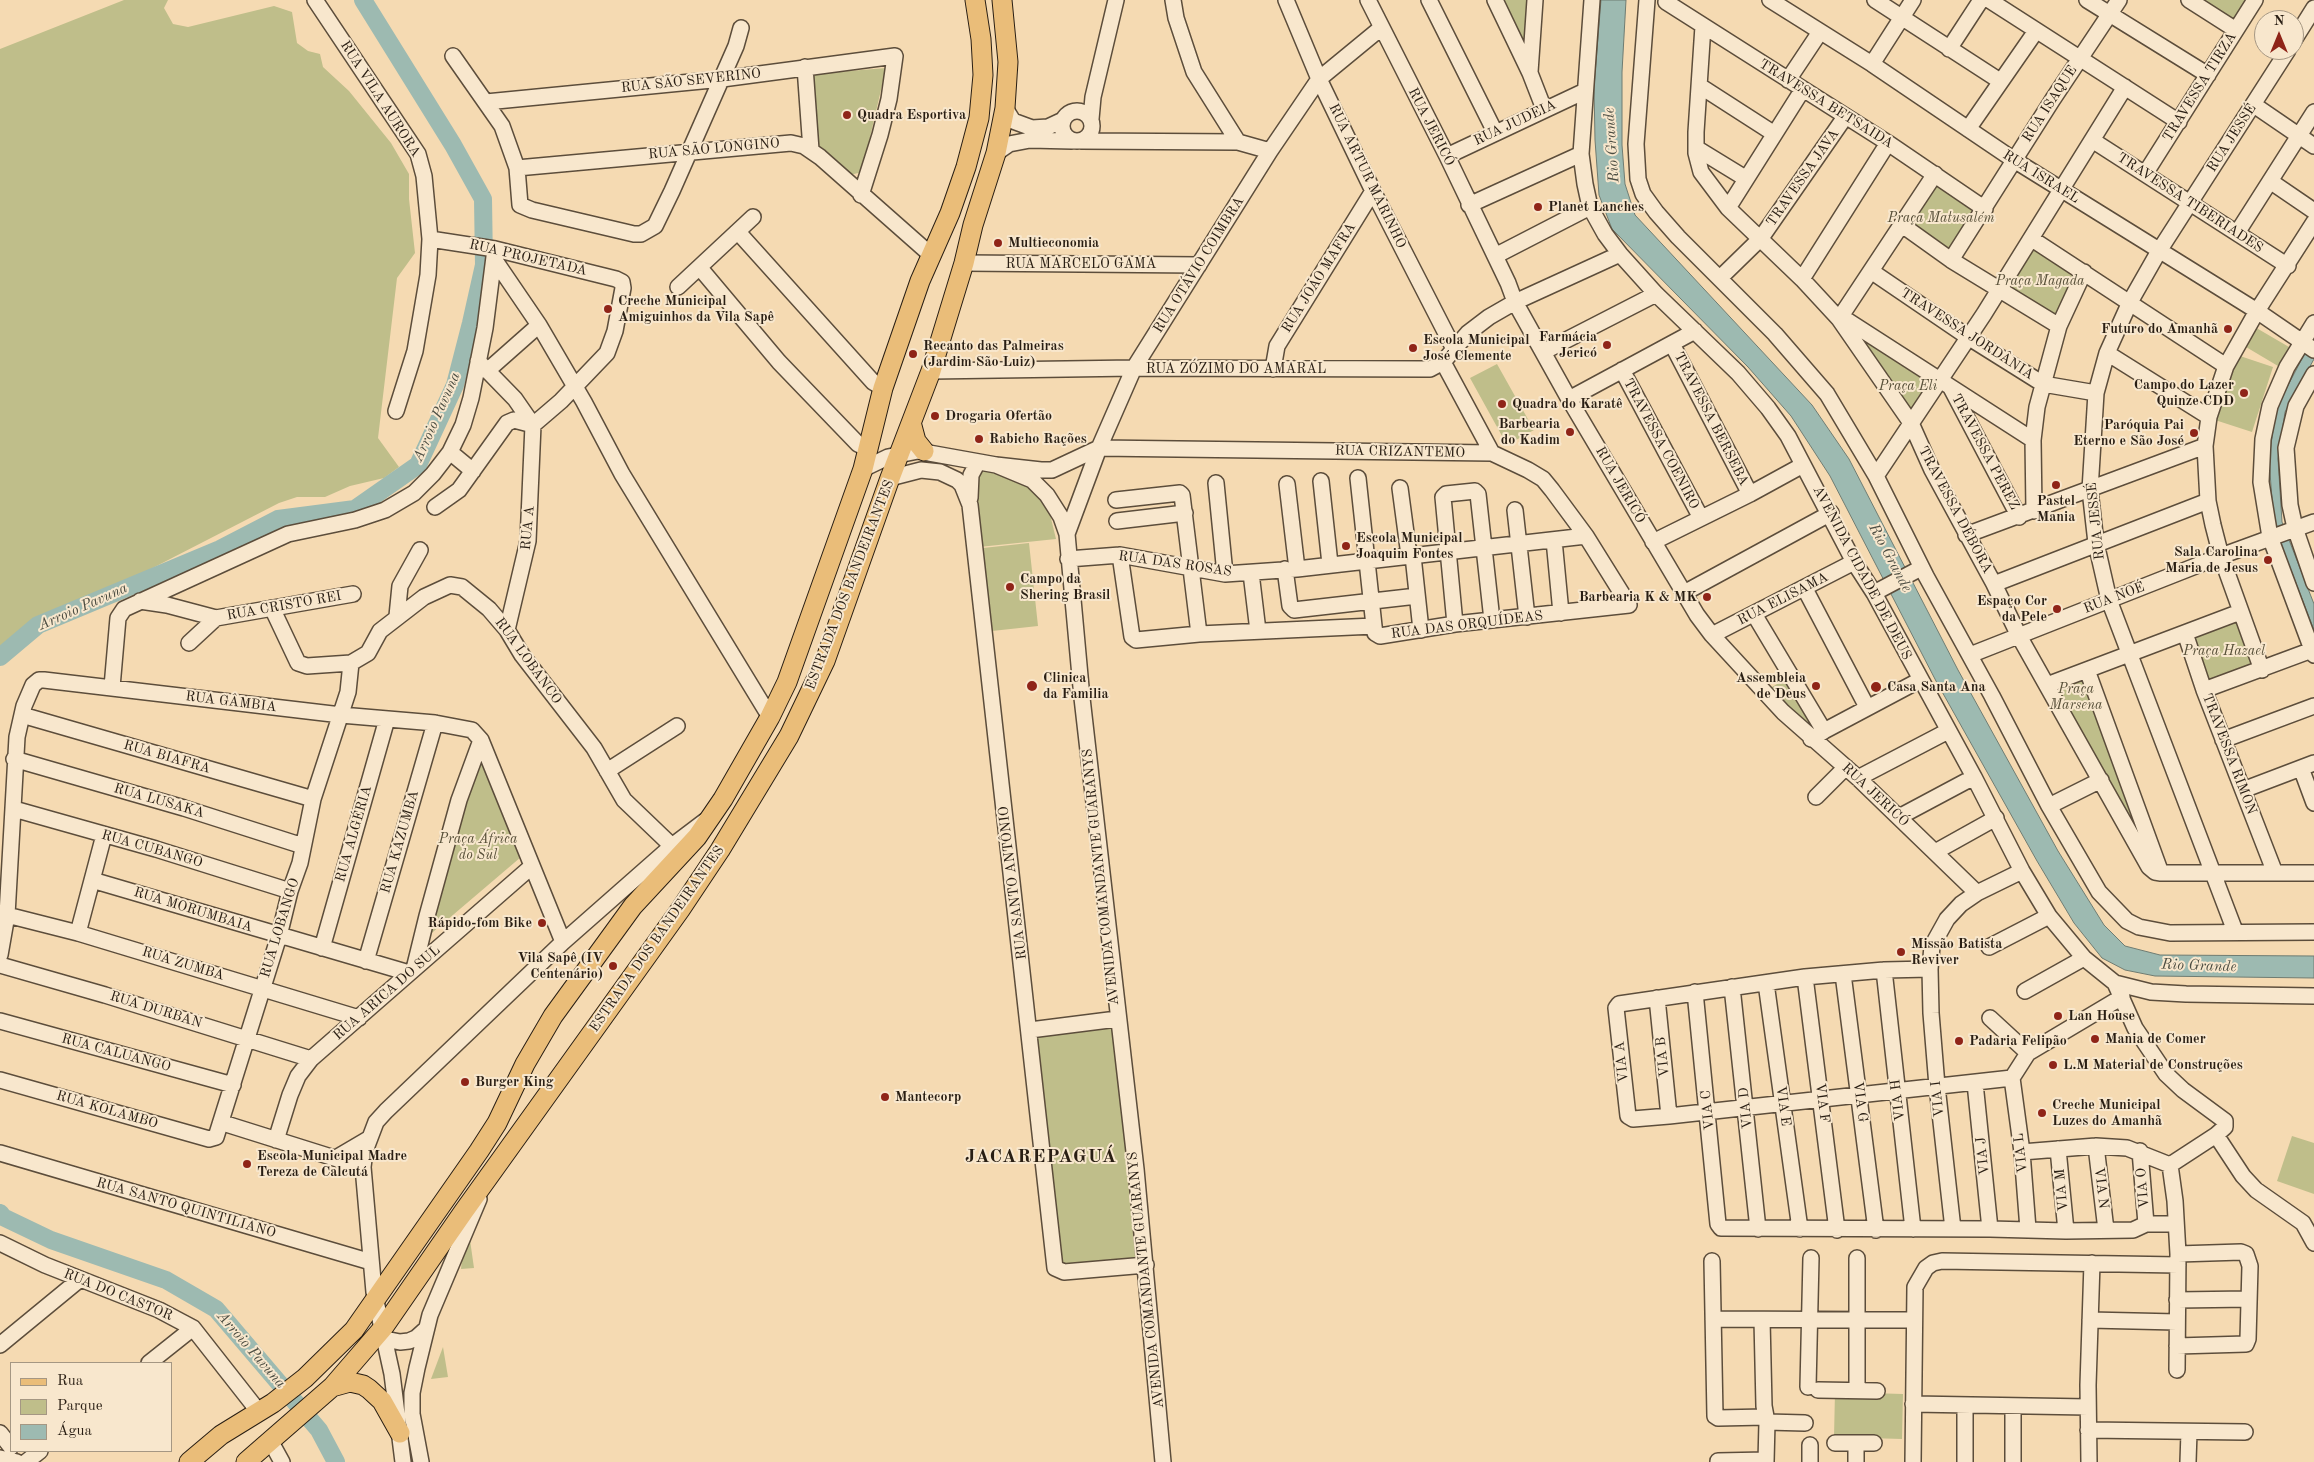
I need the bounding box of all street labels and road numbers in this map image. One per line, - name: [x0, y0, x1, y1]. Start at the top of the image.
- street label: TRAVESSA TIRZA: [2160, 29, 2240, 145]
- street label: RUA VILA AURORA: [336, 38, 424, 160]
- street label: TRAVESSA BETSAIDA: [1756, 56, 1896, 152]
- street label: RUA ISAQUE: [2019, 63, 2081, 145]
- street label: RUA SÃO SEVERINO: [620, 65, 762, 97]
- street label: RUA JERICÓ: [1404, 85, 1458, 169]
- street label: RUA JUDEIA: [1471, 97, 1559, 149]
- street label: RUA ARTUR MARINHO: [1325, 101, 1409, 251]
- street label: RUA JESSÉ: [2204, 101, 2260, 175]
- street label: TRAVESSA JAVA: [1763, 126, 1843, 230]
- street label: RUA SÃO LONGINO: [648, 135, 780, 163]
- street label: RUA ISRAEL: [1999, 147, 2083, 207]
- street label: TRAVESSA TIBERIADES: [2114, 149, 2266, 257]
- street label: RUA OTÁVIO COIMBRA: [1150, 194, 1248, 336]
- street label: RUA JOÃO MAFRA: [1278, 220, 1360, 336]
- street label: RUA PROJETADA: [467, 236, 589, 280]
- street label: RUA MARCELO GAMA: [1005, 256, 1157, 272]
- street label: TRAVESSA JORDÂNIA: [1897, 285, 2037, 383]
- street label: TRAVESSA BERSEBA: [1670, 349, 1752, 489]
- street label: RUA ZÓZIMO DO AMARAL: [1146, 361, 1326, 377]
- street label: TRAVESSA COENIRO: [1619, 376, 1703, 512]
- street label: TRAVESSA PEREZ: [1947, 391, 2023, 513]
- street label: RUA CRIZANTEMO: [1335, 442, 1465, 462]
- street label: RUA JERICÓ: [1591, 444, 1649, 526]
- street label: TRAVESSA DÉBORA: [1914, 444, 1996, 576]
- street label: ESTRADA DOS BANDEIRANTES: [802, 478, 898, 692]
- street label: RUA JESSÉ: [2084, 481, 2108, 561]
- street label: AVENIDA CIDADE DE DEUS: [1809, 483, 1915, 663]
- street label: RUA A: [518, 505, 538, 551]
- street label: RUA DAS ROSAS: [1117, 548, 1233, 580]
- street label: RUA ELISAMA: [1735, 569, 1831, 629]
- street label: RUA NOÉ: [2081, 579, 2147, 617]
- street label: RUA CRISTO REI: [225, 588, 343, 624]
- street label: RUA DAS ORQUÍDEAS: [1390, 607, 1544, 643]
- street label: RUA LOBANCO: [491, 615, 565, 707]
- street label: RUA GÂMBIA: [184, 688, 278, 716]
- street label: TRAVESSA RIMON: [2198, 691, 2260, 817]
- street label: RUA BIAFRA: [122, 737, 212, 777]
- street label: AVENIDA COMANDANTE GUARANYS: [1079, 748, 1123, 1006]
- street label: RUA JERICÓ: [1838, 760, 1912, 830]
- street label: RUA LUSAKA: [112, 780, 206, 822]
- street label: RUA ALGÉRIA: [332, 784, 376, 884]
- street label: RUA KAZUMBA: [377, 788, 423, 896]
- street label: RUA SANTO ANTÔNIO: [995, 805, 1031, 961]
- street label: RUA CUBANGO: [99, 827, 205, 871]
- street label: ESTRADA DOS BANDEIRANTES: [586, 843, 728, 1035]
- street label: RUA LOBANGO: [257, 876, 303, 980]
- street label: RUA MORUMBAIA: [132, 884, 254, 936]
- street label: RUA ARICA DO SUL: [330, 942, 444, 1044]
- street label: RUA ZUMBA: [140, 943, 226, 985]
- street label: RUA DURBAN: [108, 988, 204, 1032]
- street label: RUA CALUANGO: [59, 1030, 173, 1076]
- street label: VIA B: [1653, 1036, 1673, 1078]
- street label: VIA A: [1611, 1040, 1633, 1084]
- street label: VIA H: [1887, 1078, 1909, 1122]
- street label: VIA I: [1928, 1080, 1948, 1118]
- street label: VIA G: [1849, 1081, 1871, 1123]
- street label: VIA F: [1811, 1082, 1833, 1124]
- street label: VIA E: [1772, 1085, 1794, 1127]
- street label: VIA D: [1735, 1086, 1757, 1130]
- street label: RUA KOLAMBO: [54, 1087, 160, 1133]
- street label: VIA C: [1698, 1089, 1718, 1131]
- street label: VIA L: [2011, 1132, 2031, 1174]
- street label: VIA J: [1973, 1136, 1993, 1176]
- street label: AVENIDA COMANDANTE GUARANYS: [1124, 1151, 1168, 1409]
- street label: VIA N: [2090, 1166, 2112, 1210]
- street label: VIA O: [2133, 1167, 2153, 1209]
- street label: VIA M: [2052, 1168, 2072, 1212]
- street label: RUA SANTO QUINTILIANO: [94, 1174, 278, 1242]
- street label: RUA DO CASTOR: [61, 1265, 175, 1325]

